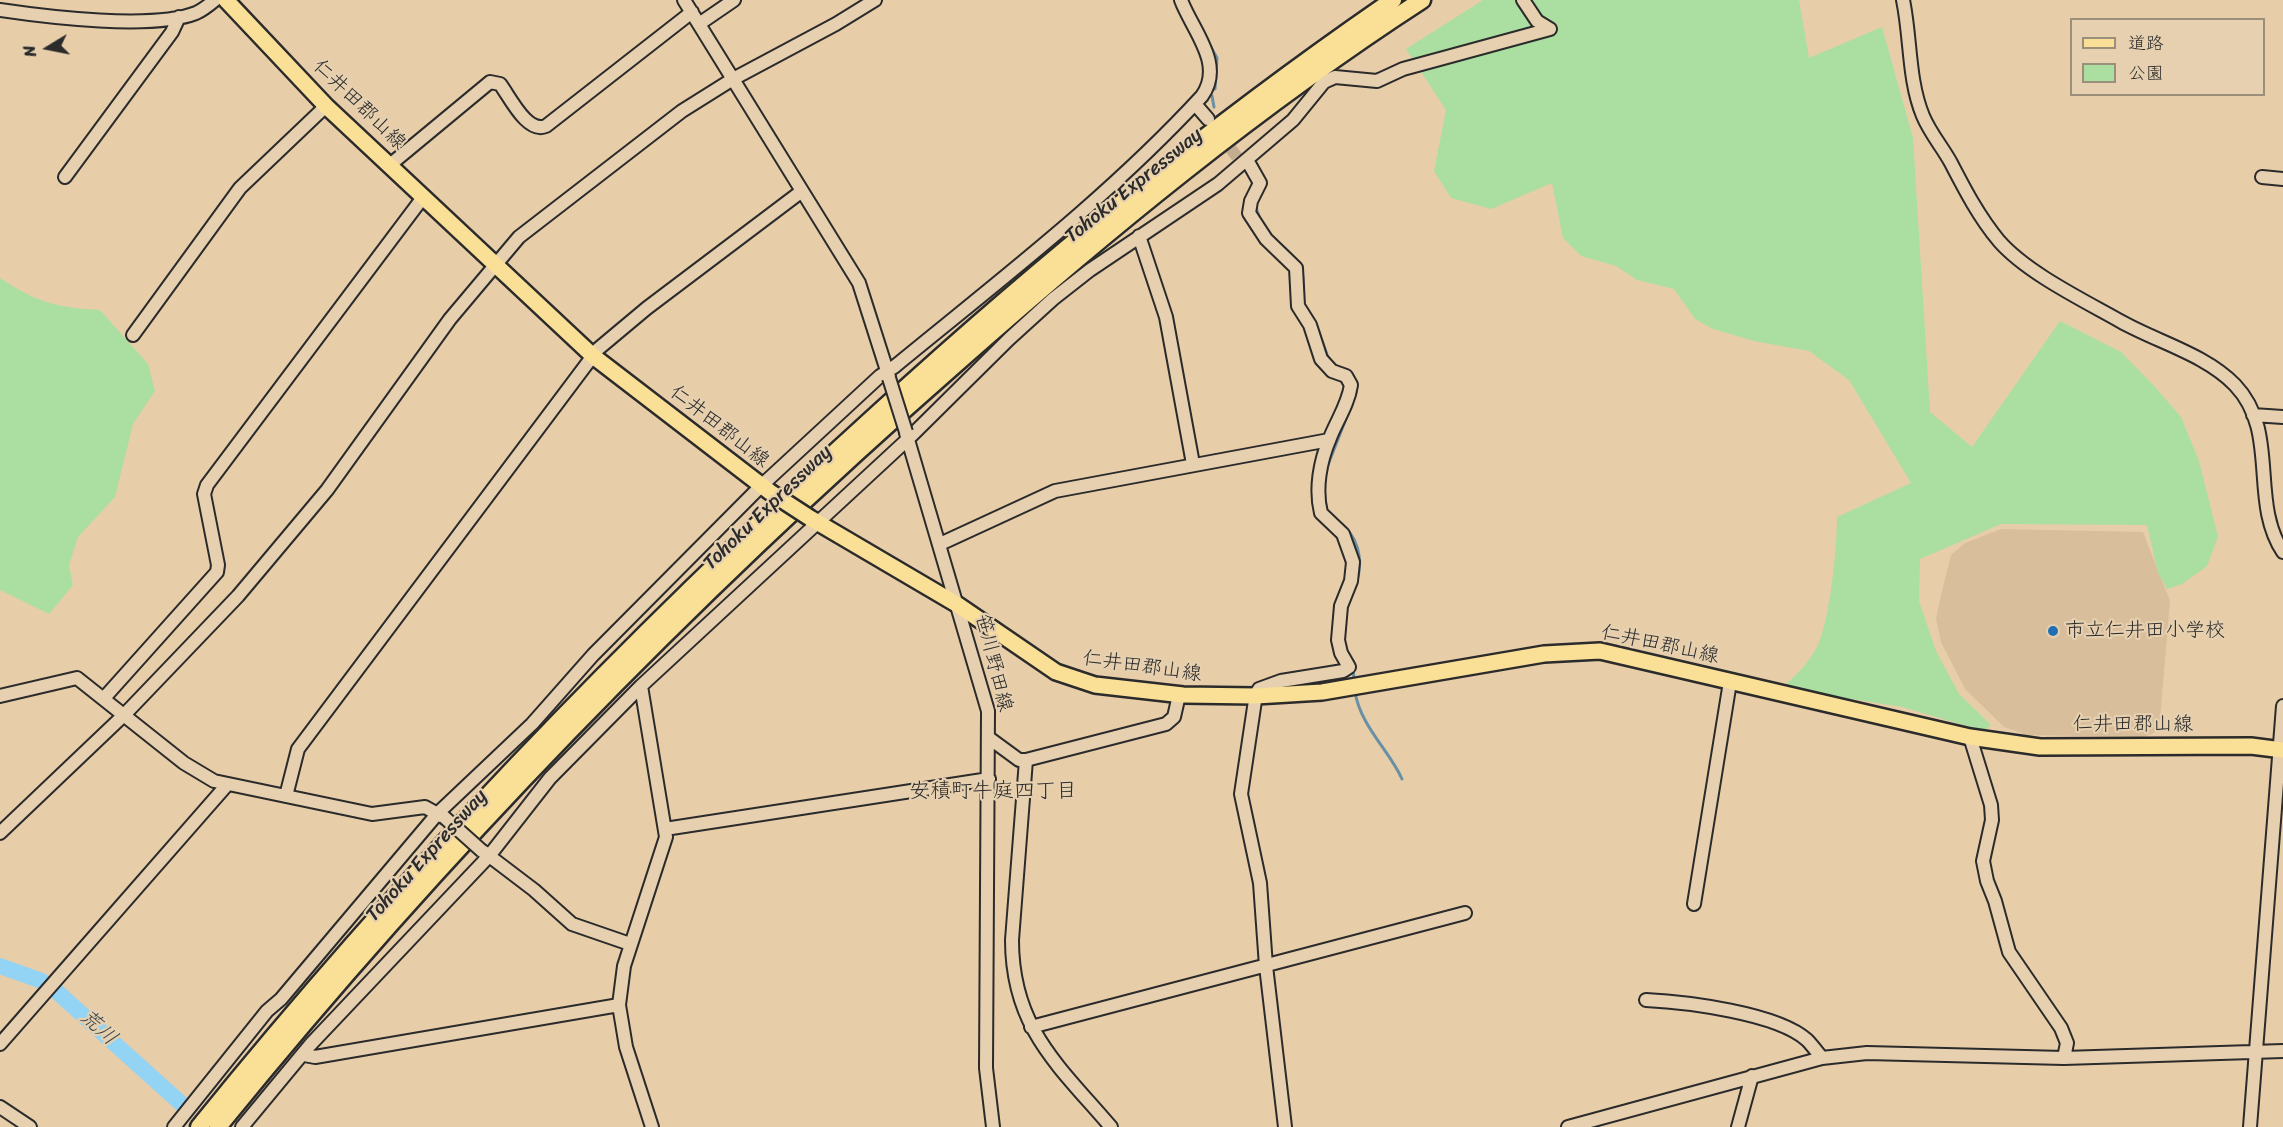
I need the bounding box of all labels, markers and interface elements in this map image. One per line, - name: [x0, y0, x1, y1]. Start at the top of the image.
- north arrow: [18, 18, 78, 78]
- legend: [2070, 18, 2265, 96]
- text: 道路: [2128, 27, 2164, 59]
- text: N: [15, 43, 45, 59]
- street label: 仁井田郡山線: [308, 55, 410, 155]
- text: 公園: [2128, 57, 2164, 89]
- street label: Tohoku Expressway: [1061, 123, 1207, 249]
- street label: 仁井田郡山線: [664, 381, 774, 473]
- street label: Tohoku Expressway: [699, 440, 837, 576]
- street label: 笹川野田線: [969, 612, 1017, 714]
- place label: 市立仁井田小学校: [2065, 619, 2225, 643]
- street label: 仁井田郡山線: [1599, 621, 1721, 669]
- marker: 市立仁井田小学校: [2046, 624, 2060, 638]
- street label: 仁井田郡山線: [1081, 647, 1203, 687]
- street label: 仁井田郡山線: [2073, 713, 2193, 737]
- district label: 安積町牛庭四丁目: [909, 779, 1077, 805]
- street label: Tohoku Expressway: [361, 785, 493, 927]
- water label: 荒川: [74, 1005, 122, 1051]

